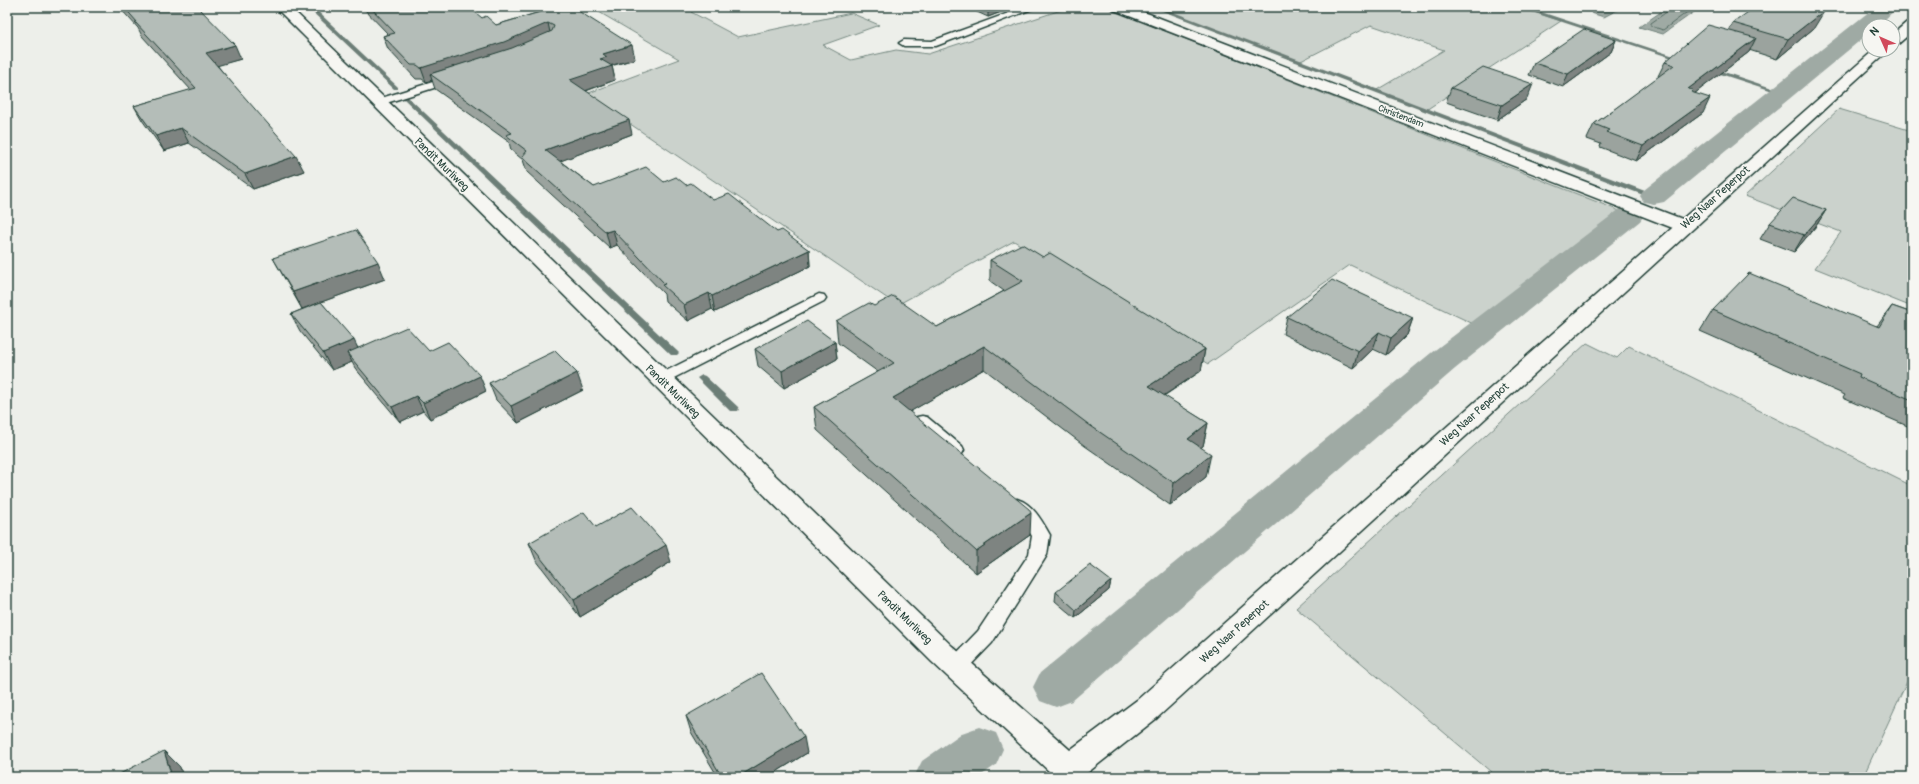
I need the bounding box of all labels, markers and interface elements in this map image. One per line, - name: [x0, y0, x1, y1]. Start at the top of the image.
- north arrow: [1861, 18, 1901, 58]
- text: N: [1867, 24, 1882, 39]
- street label: Christendam: [1376, 103, 1425, 130]
- street label: Pandit Murliweg: [412, 135, 472, 194]
- street label: Weg Naar Peperpot: [1678, 163, 1753, 232]
- street label: Pandit Murliweg: [643, 362, 703, 421]
- street label: Weg Naar Peperpot: [1437, 380, 1512, 449]
- street label: Pandit Murliweg: [875, 588, 935, 647]
- street label: Weg Naar Peperpot: [1197, 597, 1272, 666]

